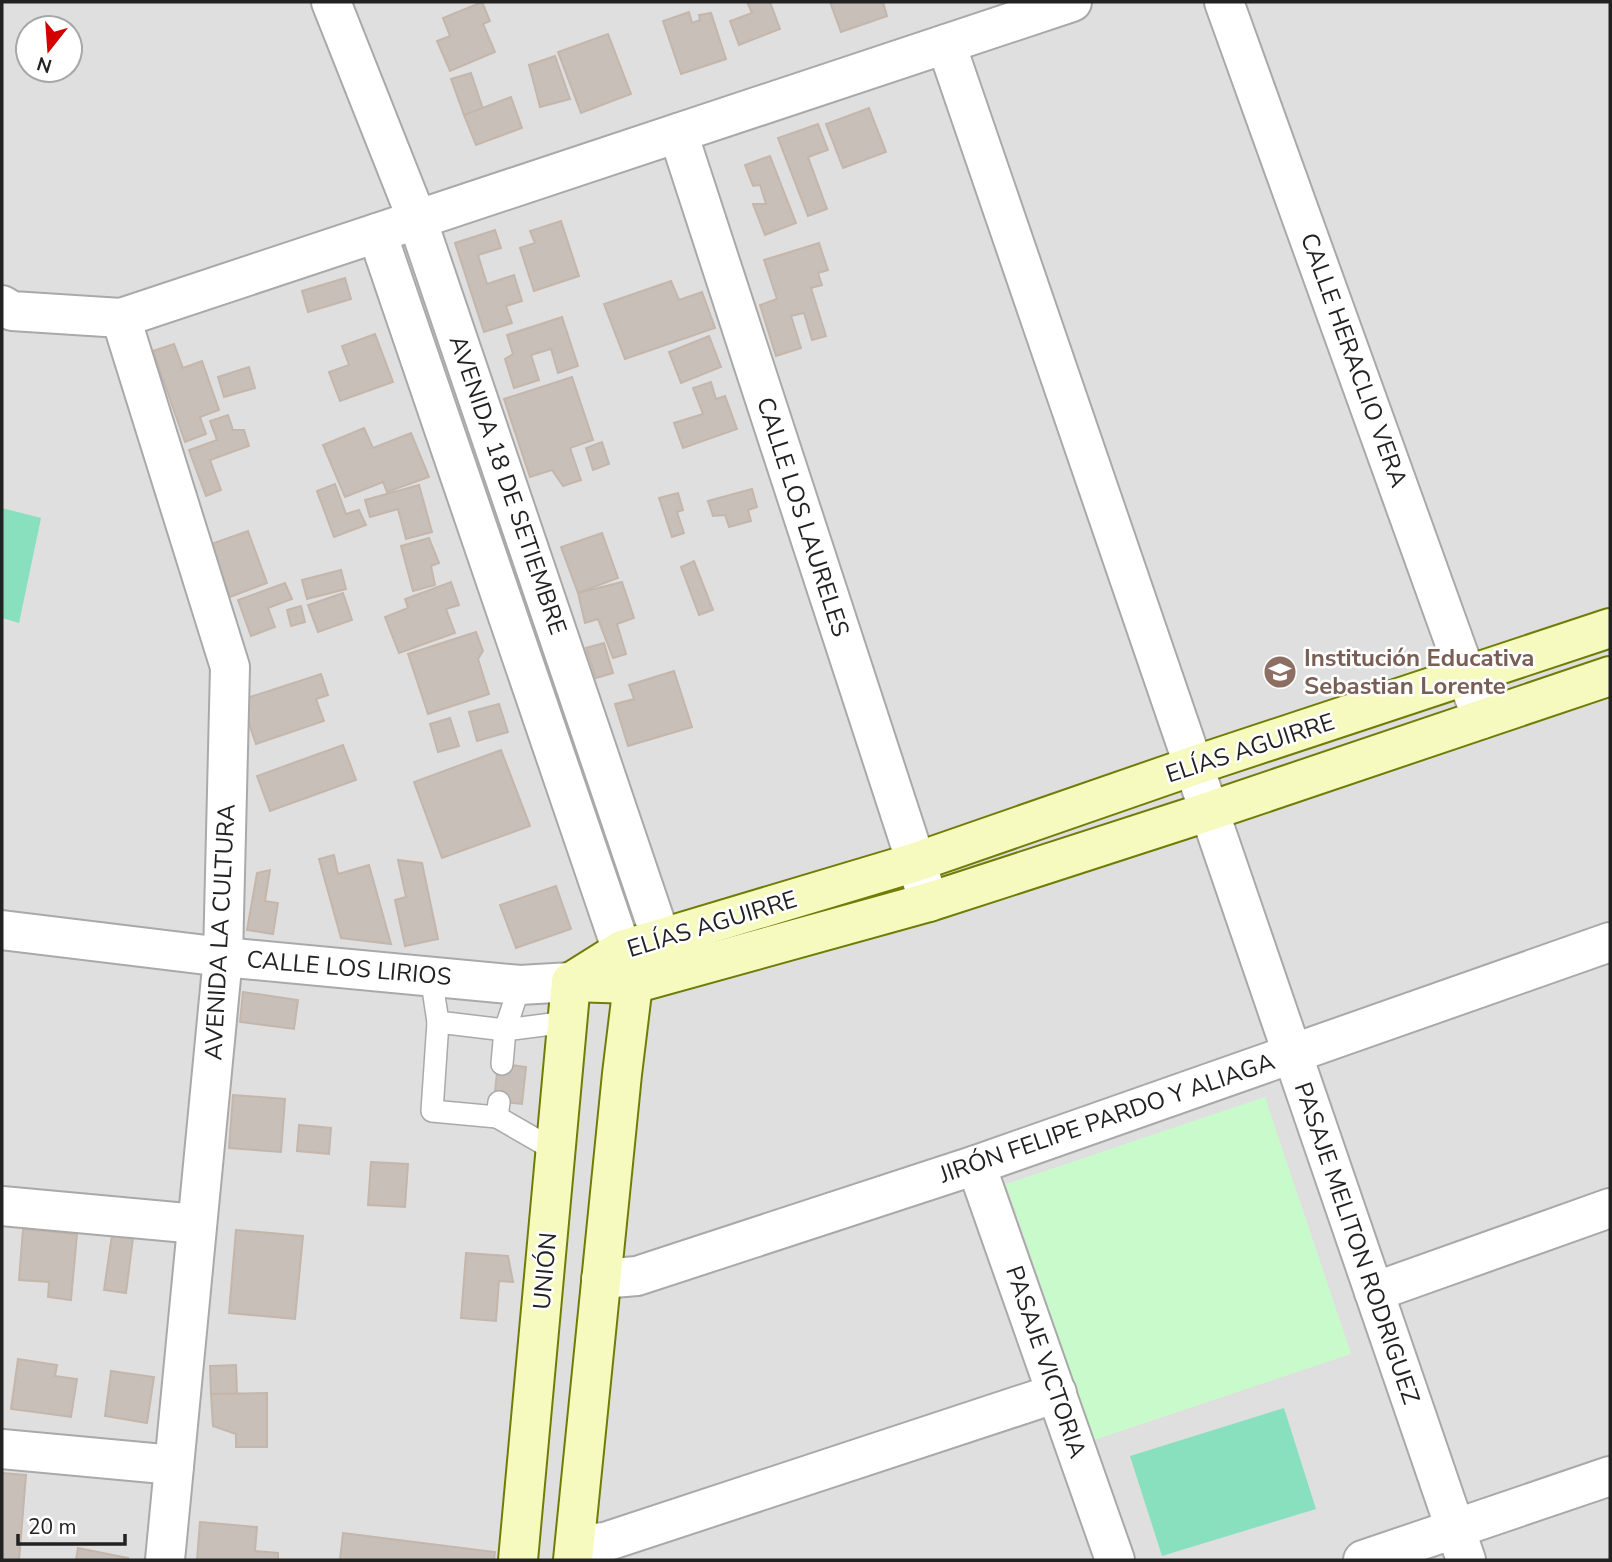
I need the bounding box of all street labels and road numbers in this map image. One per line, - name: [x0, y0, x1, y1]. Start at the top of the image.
- street label: CALLE HERACLIO VERA: [1293, 228, 1415, 492]
- street label: AVENIDA 18 DE SETIEMBRE: [442, 331, 574, 639]
- street label: CALLE LOS LAURELES: [749, 393, 857, 641]
- street label: ELÍAS AGUIRRE: [1161, 706, 1339, 790]
- street label: AVENIDA LA CULTURA: [197, 802, 243, 1061]
- street label: ELÍAS AGUIRRE: [623, 883, 801, 965]
- street label: CALLE LOS LIRIOS: [245, 943, 453, 993]
- street label: JIRÓN FELIPE PARDO Y ALIAGA: [934, 1045, 1279, 1191]
- street label: PASAJE MELITON RODRIGUEZ: [1287, 1078, 1427, 1408]
- street label: UNIÓN: [526, 1231, 564, 1311]
- street label: PASAJE VICTORIA: [998, 1262, 1094, 1463]

